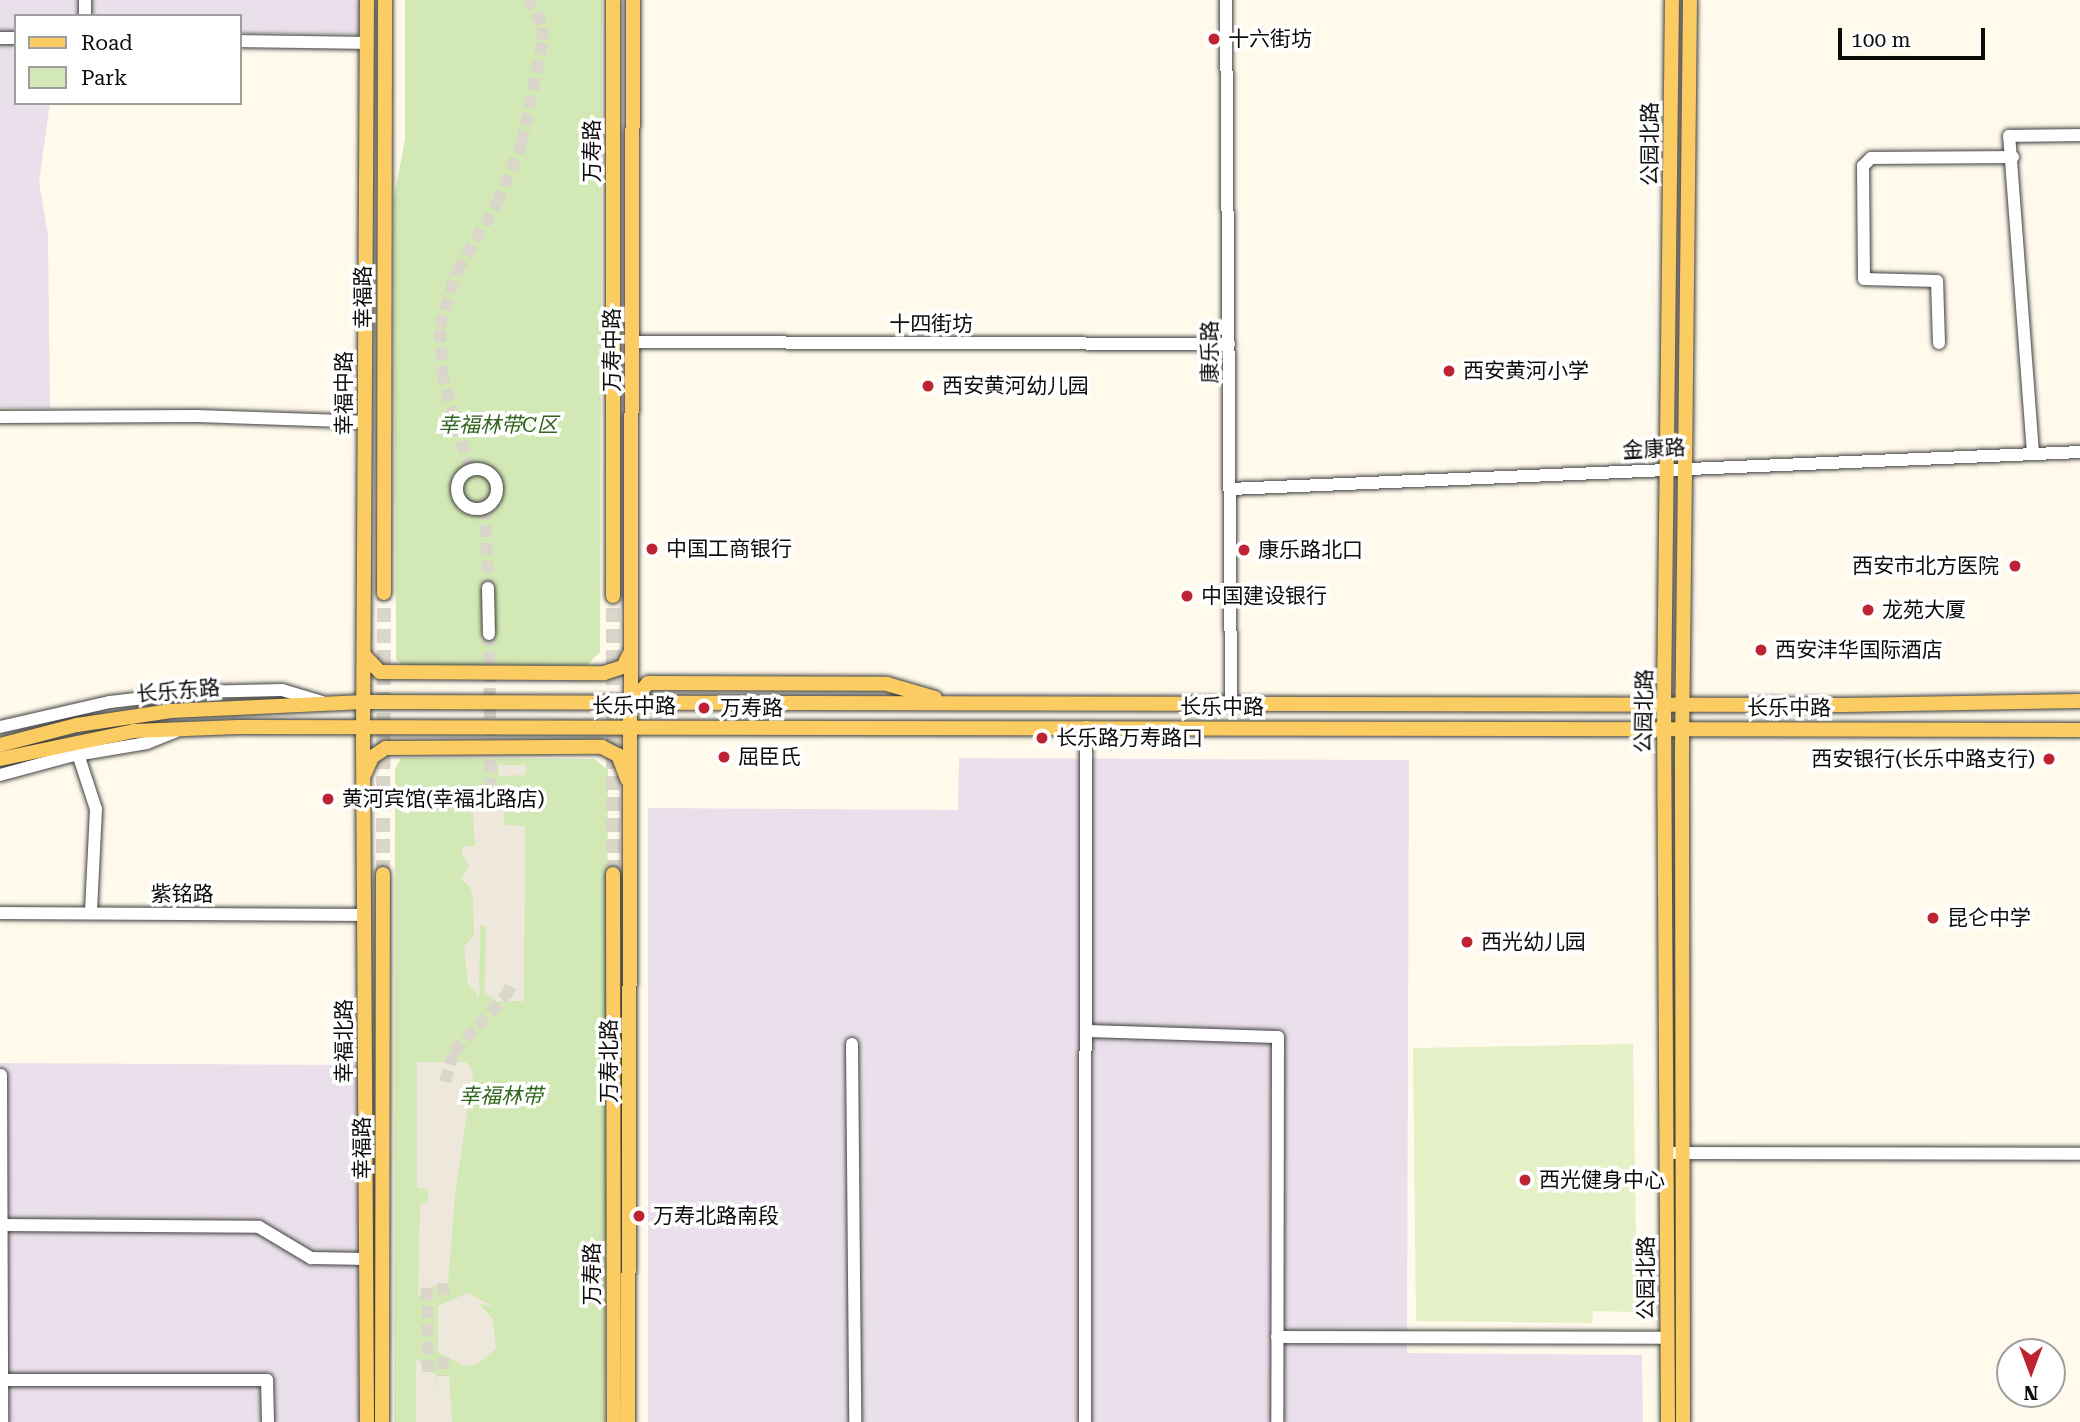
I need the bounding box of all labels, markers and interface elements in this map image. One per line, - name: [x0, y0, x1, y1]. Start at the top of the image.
- legend: [14, 14, 242, 105]
- scale bar: [1842, 14, 1989, 58]
- place label: 十六街坊: [1228, 26, 1312, 52]
- text: 100 m: [1851, 28, 1911, 52]
- text: Road: [81, 31, 133, 55]
- marker: 十六街坊: [1206, 31, 1222, 47]
- text: Park: [81, 66, 127, 90]
- street label: 公园北路: [1637, 102, 1663, 186]
- street label: 万寿路: [579, 120, 605, 182]
- street label: 幸福路: [350, 266, 376, 328]
- street label: 万寿中路: [599, 308, 625, 392]
- street label: 十四街坊: [889, 311, 973, 337]
- street label: 康乐路: [1197, 321, 1223, 383]
- street label: 幸福中路: [331, 351, 357, 435]
- place label: 西安黄河小学: [1463, 358, 1589, 384]
- marker: 西安黄河小学: [1441, 363, 1457, 379]
- place label: 西安黄河幼儿园: [942, 373, 1089, 399]
- marker: 西安黄河幼儿园: [920, 378, 936, 394]
- park label: 幸福林带C区: [438, 412, 558, 438]
- street label: 金康路: [1622, 435, 1686, 463]
- place label: 中国工商银行: [666, 536, 792, 562]
- place label: 康乐路北口: [1258, 537, 1363, 563]
- marker: 中国工商银行: [644, 541, 660, 557]
- marker: 康乐路北口: [1236, 542, 1252, 558]
- place label: 西安市北方医院: [1852, 553, 1999, 579]
- marker: 西安市北方医院: [2005, 556, 2025, 576]
- place label: 中国建设银行: [1201, 583, 1327, 609]
- marker: 中国建设银行: [1179, 588, 1195, 604]
- place label: 龙苑大厦: [1882, 597, 1966, 623]
- marker: 龙苑大厦: [1860, 602, 1876, 618]
- place label: 西安沣华国际酒店: [1775, 637, 1943, 663]
- marker: 西安沣华国际酒店: [1753, 642, 1769, 658]
- street label: 公园北路: [1631, 669, 1657, 753]
- street label: 长乐东路: [135, 675, 221, 707]
- street label: 长乐中路: [592, 693, 676, 719]
- street label: 长乐中路: [1180, 694, 1264, 720]
- place label: 万寿路: [720, 695, 783, 721]
- street label: 长乐中路: [1747, 695, 1831, 721]
- marker: 万寿路: [694, 698, 714, 718]
- place label: 长乐路万寿路口: [1056, 725, 1203, 751]
- marker: 长乐路万寿路口: [1034, 730, 1050, 746]
- place label: 屈臣氏: [738, 744, 801, 770]
- place label: 西安银行(长乐中路支行): [1811, 746, 2035, 772]
- marker: 屈臣氏: [716, 749, 732, 765]
- marker: 西安银行(长乐中路支行): [2041, 751, 2057, 767]
- place label: 黄河宾馆(幸福北路店): [342, 786, 545, 812]
- marker: 黄河宾馆(幸福北路店): [320, 791, 336, 807]
- street label: 紫铭路: [151, 881, 213, 907]
- place label: 昆仑中学: [1947, 905, 2031, 931]
- marker: 昆仑中学: [1925, 910, 1941, 926]
- place label: 西光幼儿园: [1481, 929, 1586, 955]
- marker: 西光幼儿园: [1459, 934, 1475, 950]
- street label: 幸福北路: [331, 999, 357, 1083]
- street label: 万寿北路: [596, 1019, 622, 1103]
- park label: 幸福林带: [459, 1083, 543, 1109]
- street label: 幸福路: [349, 1117, 375, 1179]
- place label: 西光健身中心: [1539, 1167, 1665, 1193]
- marker: 西光健身中心: [1517, 1172, 1533, 1188]
- place label: 万寿北路南段: [653, 1203, 779, 1229]
- marker: 万寿北路南段: [631, 1208, 647, 1224]
- street label: 公园北路: [1633, 1236, 1659, 1320]
- street label: 万寿路: [579, 1243, 605, 1305]
- north arrow: [1996, 1338, 2066, 1408]
- text: N: [2024, 1381, 2038, 1404]

